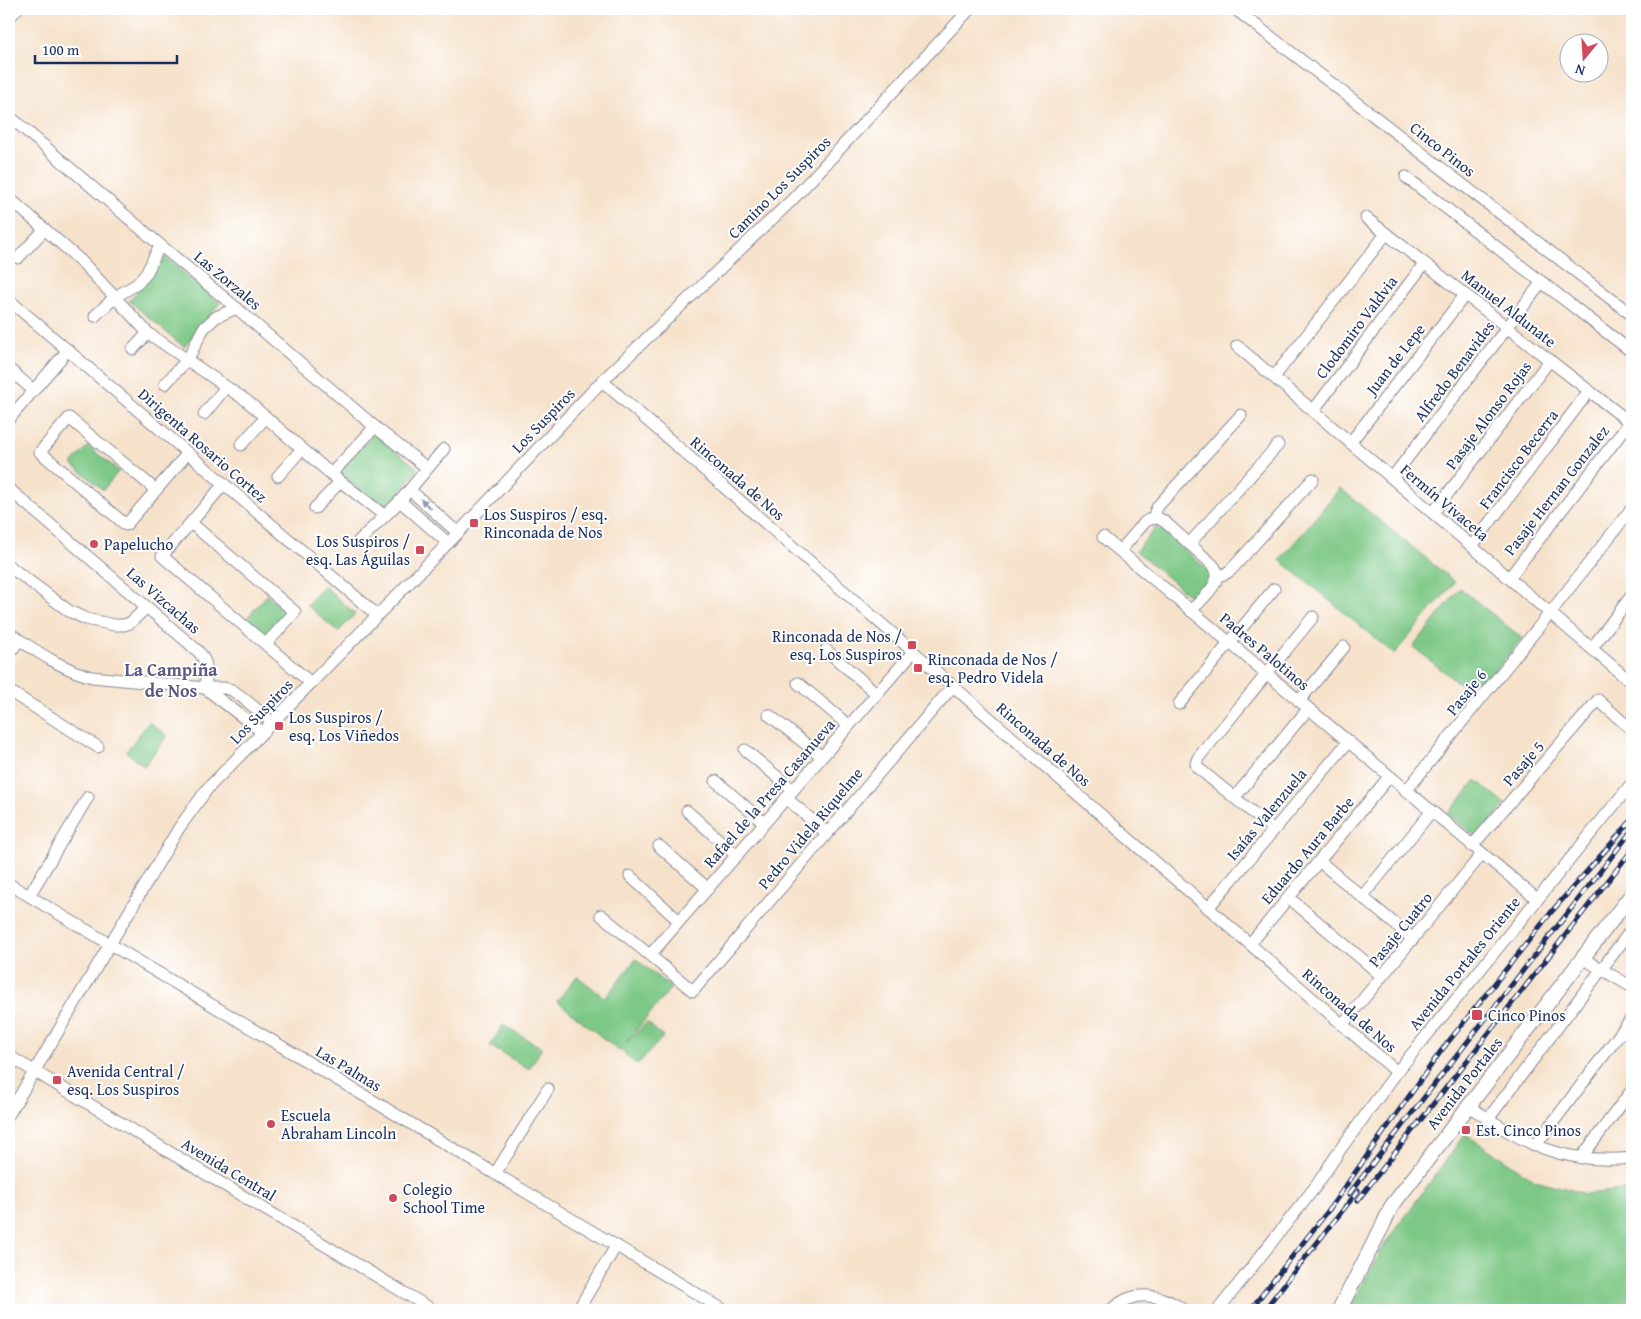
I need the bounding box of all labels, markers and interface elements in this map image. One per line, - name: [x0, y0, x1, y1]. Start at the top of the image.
- scale bar: [35, 32, 178, 64]
- north arrow: [1558, 32, 1608, 82]
- text: 100 m: [42, 39, 80, 60]
- text: N: [1572, 59, 1588, 81]
- street label: Cinco Pinos: [1405, 116, 1481, 182]
- street label: Camino Los Suspiros: [722, 130, 836, 244]
- street label: Las Zorzales: [189, 245, 267, 315]
- street label: Manuel Aldunate: [1456, 263, 1562, 353]
- street label: Clodomiro Valdvia: [1309, 270, 1403, 384]
- street label: Alfredo Benavides: [1408, 315, 1500, 427]
- street label: Juan de Lepe: [1358, 318, 1431, 401]
- street label: Pasaje Alonso Rojas: [1439, 356, 1537, 474]
- street label: Dirigenta Rosario Cortez: [133, 382, 273, 508]
- street label: Los Suspiros: [506, 382, 580, 458]
- street label: Francisco Becerra: [1473, 404, 1564, 514]
- street label: Pasaje Hernan Gonzalez: [1497, 420, 1615, 560]
- street label: Rinconada de Nos: [685, 430, 791, 526]
- street label: Fermín Vivaceta: [1395, 458, 1495, 547]
- one-way arrow: [421, 498, 433, 510]
- place label: Los Suspiros / esq. Rinconada de Nos: [484, 502, 608, 544]
- marker: Los Suspiros / esq. Rinconada de Nos: [468, 517, 480, 529]
- place label: Los Suspiros / esq. Las Águilas: [306, 529, 410, 571]
- place label: Papelucho: [104, 532, 173, 556]
- marker: Papelucho: [88, 538, 100, 550]
- marker: Los Suspiros / esq. Las Águilas: [414, 544, 426, 556]
- street label: Las Vizcachas: [122, 561, 206, 639]
- street label: Padres Palotinos: [1215, 606, 1315, 696]
- place label: Rinconada de Nos / esq. Los Suspiros: [772, 624, 902, 666]
- marker: Rinconada de Nos / esq. Los Suspiros: [906, 639, 918, 651]
- place label: Rinconada de Nos / esq. Pedro Videla: [928, 647, 1058, 689]
- district label: La Campiña de Nos: [124, 656, 218, 704]
- marker: Rinconada de Nos / esq. Pedro Videla: [912, 662, 924, 674]
- street label: Pasaje 6: [1440, 664, 1492, 720]
- street label: Los Suspiros: [224, 673, 298, 749]
- street label: Rinconada de Nos: [991, 696, 1097, 792]
- place label: Los Suspiros / esq. Los Viñedos: [289, 705, 399, 747]
- street label: Rafael de la Presa Casanueva: [697, 713, 841, 873]
- marker: Los Suspiros / esq. Los Viñedos: [273, 720, 285, 732]
- street label: Pasaje 5: [1497, 735, 1549, 791]
- street label: Pedro Videla Riquelme: [752, 762, 868, 894]
- street label: Isaías Valenzuela: [1220, 762, 1312, 865]
- street label: Eduardo Aura Barbe: [1255, 791, 1359, 909]
- street label: Pasaje Cuatro: [1362, 886, 1438, 972]
- street label: Avenida Portales Oriente: [1402, 891, 1526, 1035]
- street label: Rinconada de Nos: [1297, 962, 1403, 1058]
- place label: Cinco Pinos: [1488, 1003, 1566, 1027]
- marker: Cinco Pinos: [1470, 1008, 1484, 1022]
- street label: Avenida Portales: [1420, 1031, 1508, 1135]
- street label: Las Palmas: [312, 1039, 386, 1097]
- place label: Avenida Central / esq. Los Suspiros: [67, 1059, 185, 1101]
- marker: Avenida Central / esq. Los Suspiros: [51, 1074, 63, 1086]
- place label: Escuela Abraham Lincoln: [281, 1103, 396, 1145]
- marker: Escuela Abraham Lincoln: [265, 1118, 277, 1130]
- place label: Est. Cinco Pinos: [1476, 1118, 1581, 1142]
- marker: Est. Cinco Pinos: [1460, 1124, 1472, 1136]
- street label: Avenida Central: [177, 1131, 281, 1207]
- place label: Colegio School Time: [403, 1177, 485, 1219]
- marker: Colegio School Time: [387, 1192, 399, 1204]

